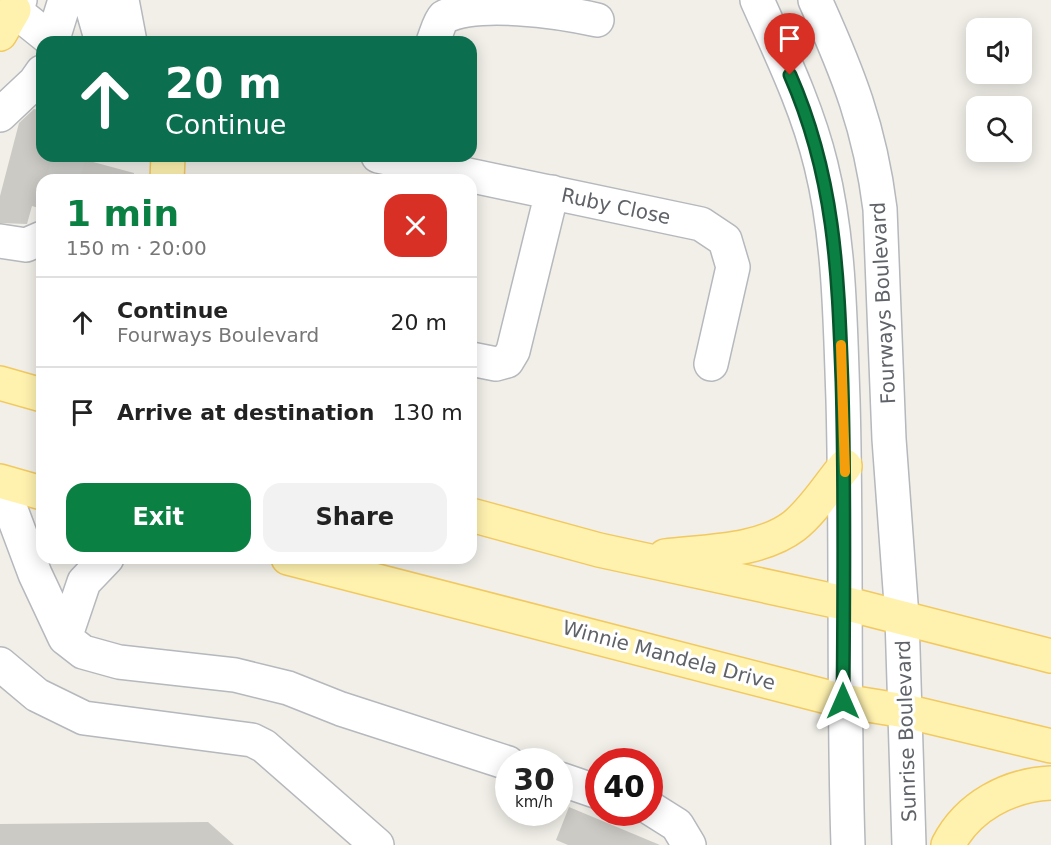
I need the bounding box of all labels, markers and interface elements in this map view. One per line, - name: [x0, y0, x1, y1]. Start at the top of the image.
- pin: [764, 13, 815, 75]
- map controls: [966, 18, 1032, 162]
- button: sound: [966, 18, 1032, 84]
- icon: arrive: [773, 22, 806, 55]
- text: 20 m: [165, 59, 282, 108]
- icon: ahead: [66, 60, 144, 138]
- button: search: [966, 96, 1032, 162]
- text: Continue: [165, 109, 286, 140]
- street label: Ruby Close: [559, 183, 673, 229]
- text: 1 min: [66, 193, 179, 234]
- button: close: [384, 194, 447, 257]
- street label: Fourways Boulevard: [866, 201, 900, 405]
- text: 150 m · 20:00: [66, 236, 207, 260]
- text: Continue: [117, 298, 228, 323]
- icon: ahead: [66, 306, 99, 339]
- text: 20 m: [391, 310, 447, 335]
- text: Fourways Boulevard: [117, 323, 319, 347]
- icon: arrive: [66, 396, 99, 429]
- text: Arrive at destination: [117, 400, 374, 425]
- text: 130 m: [392, 400, 463, 425]
- button: Exit: [66, 483, 251, 552]
- button: Share: [263, 483, 447, 552]
- street label: Winnie Mandela Drive: [560, 615, 778, 695]
- street label: Sunrise Boulevard: [891, 640, 921, 822]
- position arrow: [811, 669, 875, 733]
- speed limit sign: 40: [585, 748, 663, 826]
- text: 30: [513, 762, 555, 797]
- text: km/h: [515, 793, 553, 811]

